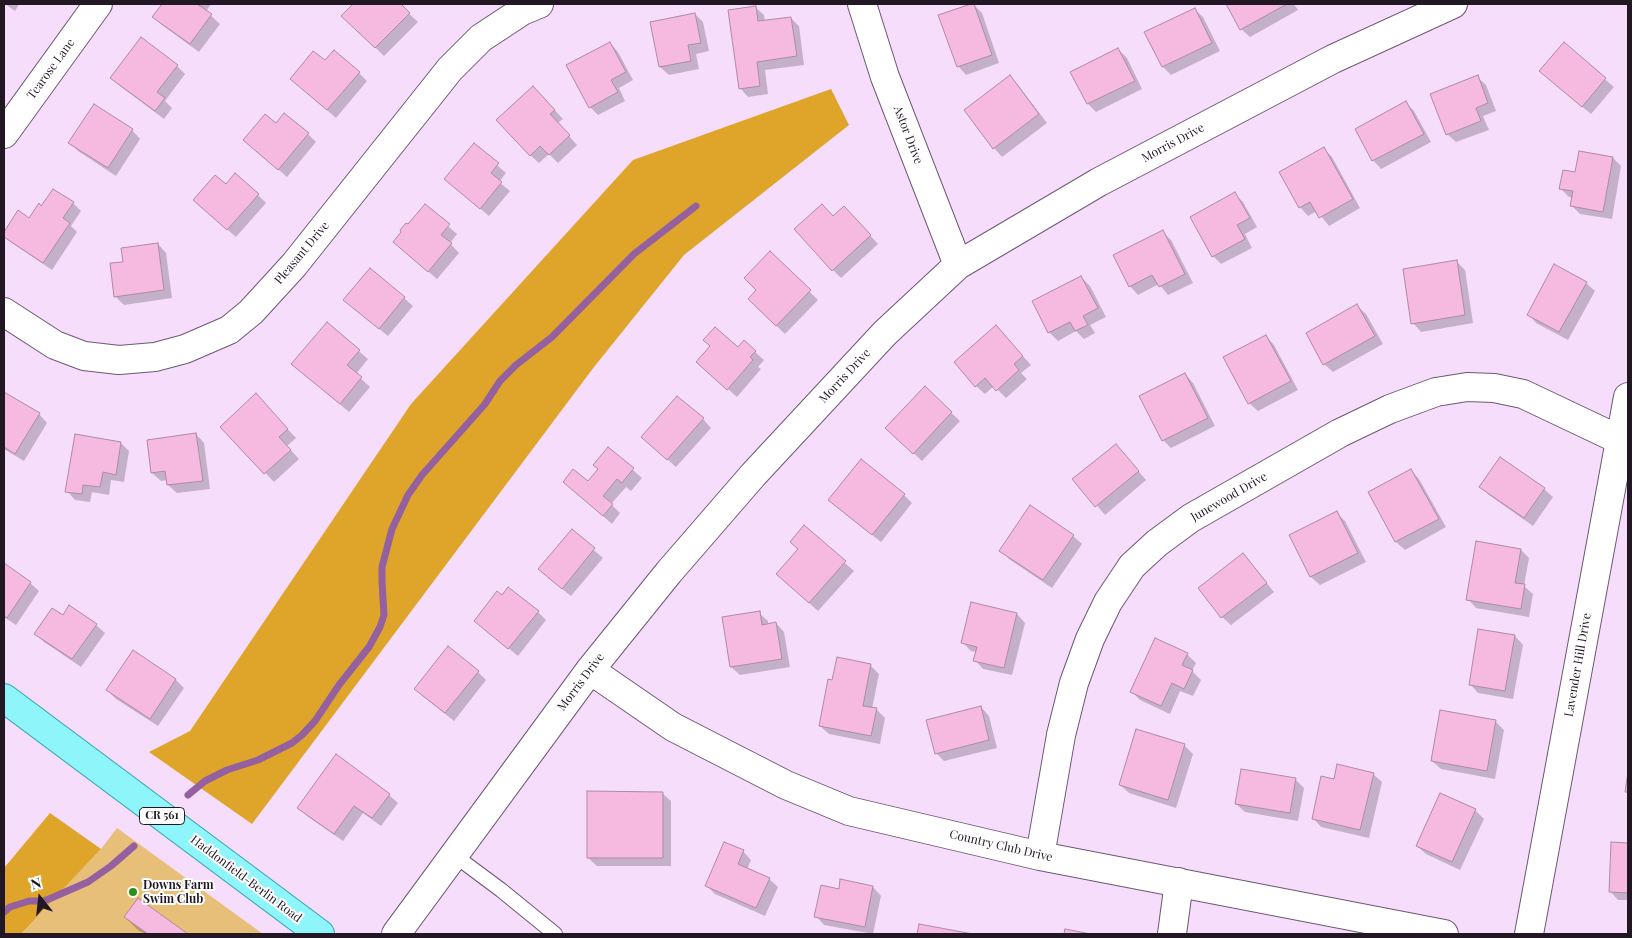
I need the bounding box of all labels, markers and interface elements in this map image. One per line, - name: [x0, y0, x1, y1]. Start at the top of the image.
- street label: Tearose Lane: [24, 36, 78, 102]
- street label: Astor Drive: [890, 104, 926, 166]
- street label: Morris Drive: [1139, 121, 1207, 165]
- street label: Pleasant Drive: [272, 219, 332, 287]
- street label: Morris Drive: [816, 346, 874, 406]
- street label: Junewood Drive: [1188, 469, 1270, 525]
- street label: Lavender Hill Drive: [1562, 612, 1594, 718]
- street label: Morris Drive: [555, 650, 607, 714]
- road number: CR 561: [140, 808, 184, 824]
- street label: Country Club Drive: [948, 827, 1054, 865]
- street label: Haddonfield-Berlin Road: [188, 833, 304, 925]
- north arrow: [15, 873, 65, 923]
- text: N: [28, 873, 43, 894]
- place label: Downs Farm Swim Club: [143, 878, 214, 906]
- marker: Downs Farm Swim Club: [127, 886, 139, 898]

